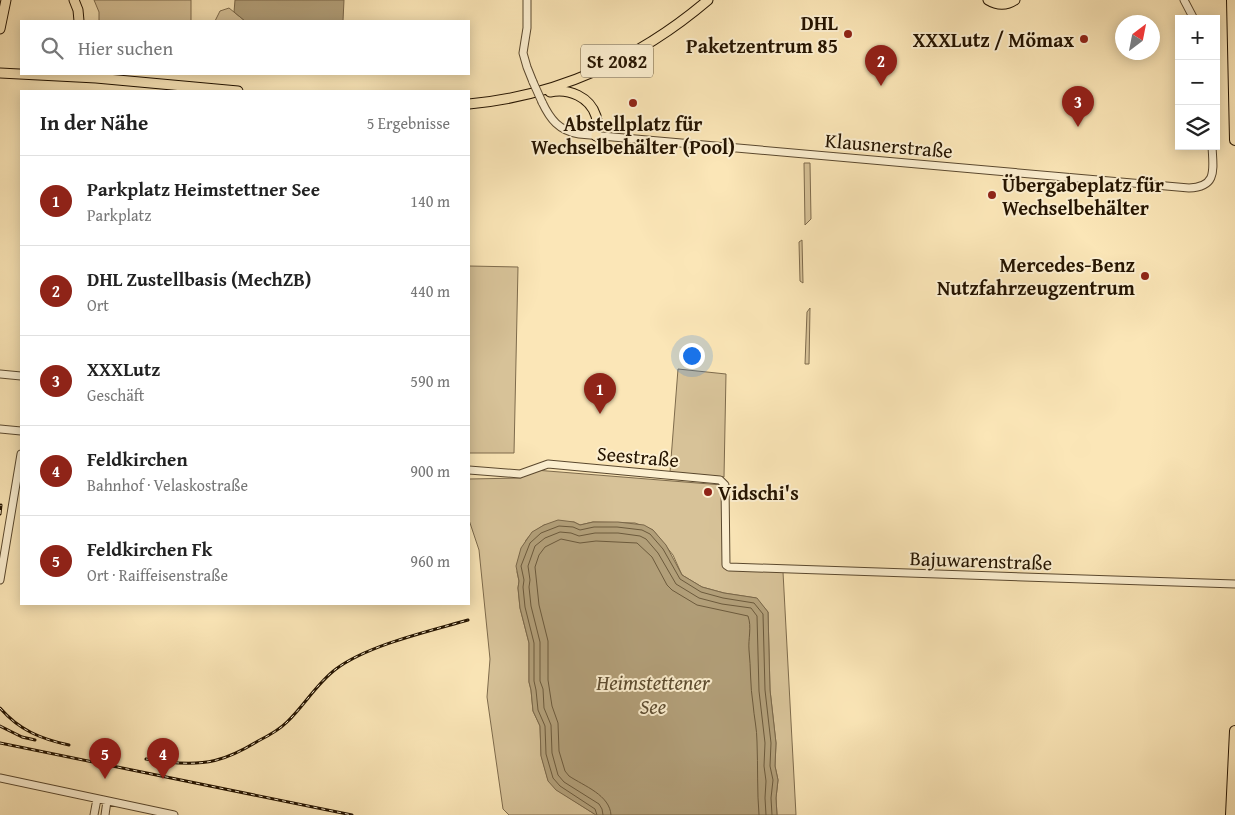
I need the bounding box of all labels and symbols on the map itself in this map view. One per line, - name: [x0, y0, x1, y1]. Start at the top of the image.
- place label: DHL Paketzentrum 85: [686, 8, 839, 60]
- north arrow: [1115, 15, 1160, 60]
- place label: XXXLutz / Mömax: [913, 25, 1074, 54]
- marker: DHL Paketzentrum 85: [842, 28, 854, 40]
- marker: XXXLutz / Mömax: [1078, 33, 1090, 45]
- road number: St 2082: [581, 44, 653, 78]
- pin: 2: [865, 45, 897, 86]
- pin: 3: [1062, 86, 1094, 127]
- marker: Abstellplatz für Wechselbehälter (Pool): [627, 97, 639, 109]
- place label: Abstellplatz für Wechselbehälter (Pool): [531, 109, 735, 161]
- street label: Klausnerstraße: [824, 125, 954, 165]
- place label: Übergabeplatz für Wechselbehälter: [1002, 170, 1164, 222]
- marker: Übergabeplatz für Wechselbehälter: [986, 189, 998, 201]
- place label: Mercedes-Benz Nutzfahrzeugzentrum: [937, 250, 1135, 302]
- marker: Mercedes-Benz Nutzfahrzeugzentrum: [1139, 270, 1151, 282]
- your location: [679, 343, 705, 369]
- pin: 1: [584, 373, 616, 414]
- street label: Seestraße: [596, 438, 680, 474]
- place label: Vidschi's: [718, 478, 799, 507]
- marker: Vidschi's: [702, 486, 714, 498]
- street label: Bajuwarenstraße: [909, 543, 1053, 577]
- water label: Heimstettener See: [595, 667, 711, 722]
- pin: 5: [89, 738, 121, 779]
- pin: 4: [147, 738, 179, 779]

